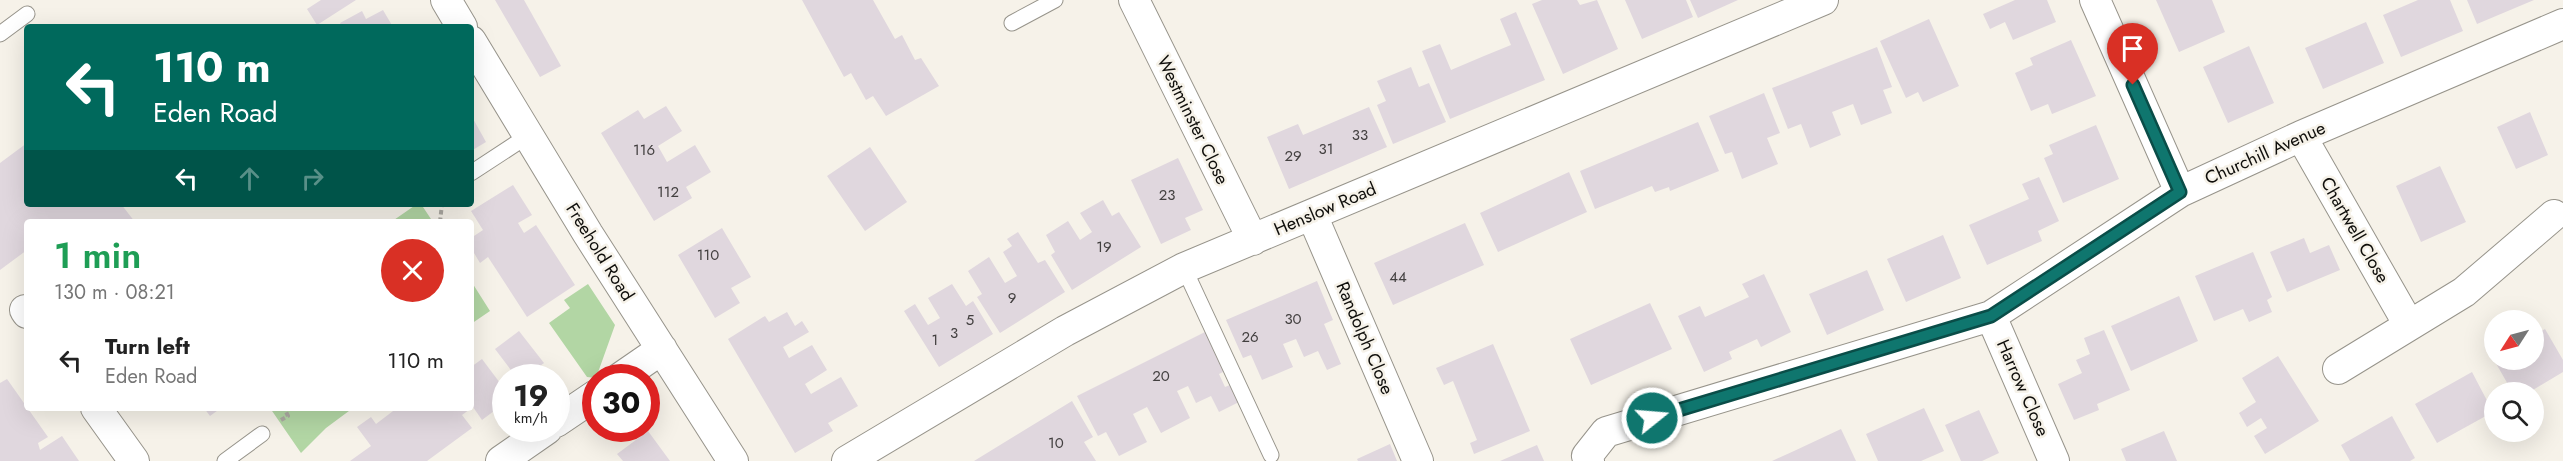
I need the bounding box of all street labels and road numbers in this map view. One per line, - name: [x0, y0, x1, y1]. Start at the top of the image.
- street label: Westminster Close: [1150, 51, 1236, 189]
- street label: Churchill Avenue: [2201, 115, 2329, 191]
- street label: Chartwell Close: [2314, 172, 2396, 288]
- street label: Henslow Road: [1270, 176, 1380, 242]
- street label: Freehold Road: [560, 198, 640, 306]
- street label: Randolph Close: [1330, 278, 1400, 398]
- street label: Harrow Close: [1990, 335, 2056, 441]

